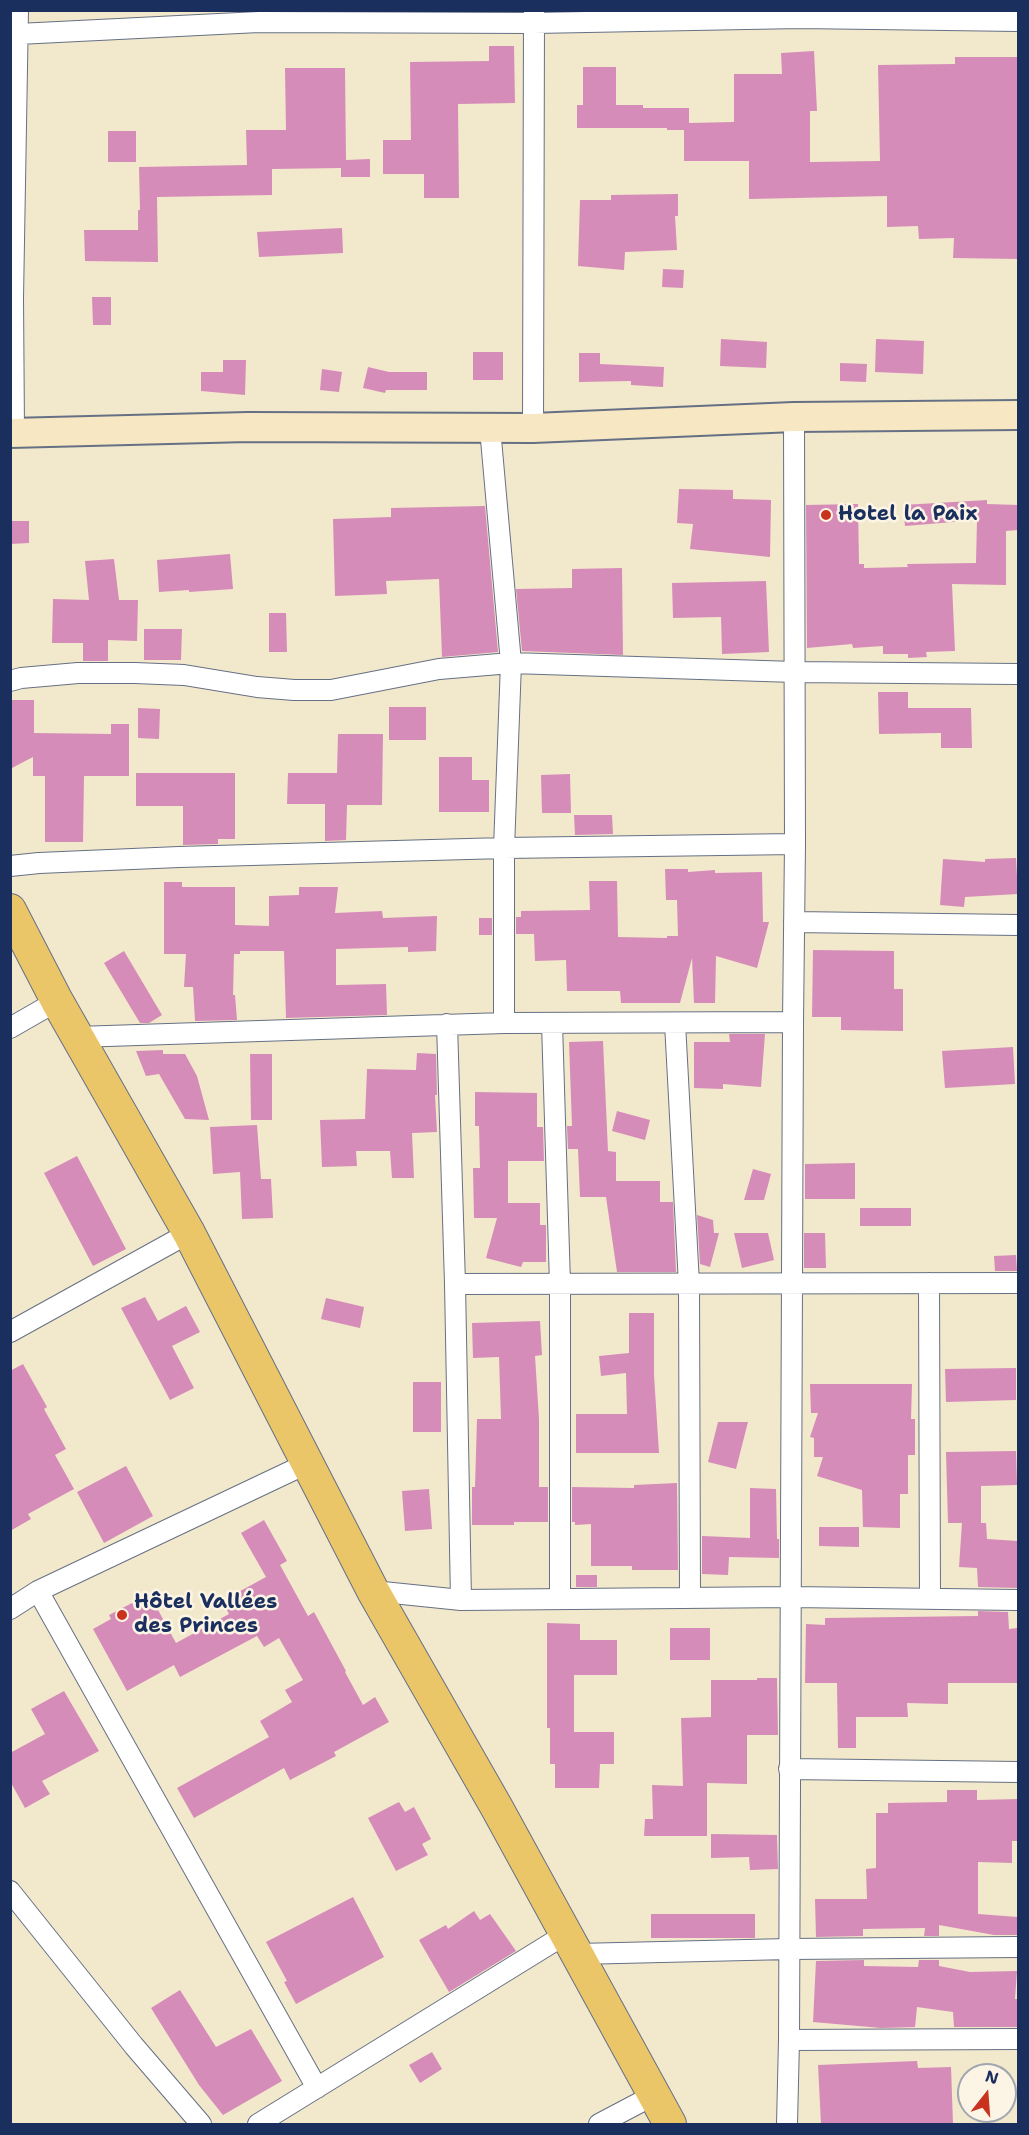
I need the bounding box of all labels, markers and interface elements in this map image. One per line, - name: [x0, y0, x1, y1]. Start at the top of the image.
- place label: Hotel la Paix: [838, 502, 977, 528]
- marker: Hotel la Paix: [819, 508, 833, 522]
- place label: Hôtel Vallées des Princes: [134, 1590, 277, 1640]
- marker: Hôtel Vallées des Princes: [115, 1608, 129, 1622]
- north arrow: [957, 2063, 1017, 2123]
- text: N: [983, 2065, 1001, 2089]

